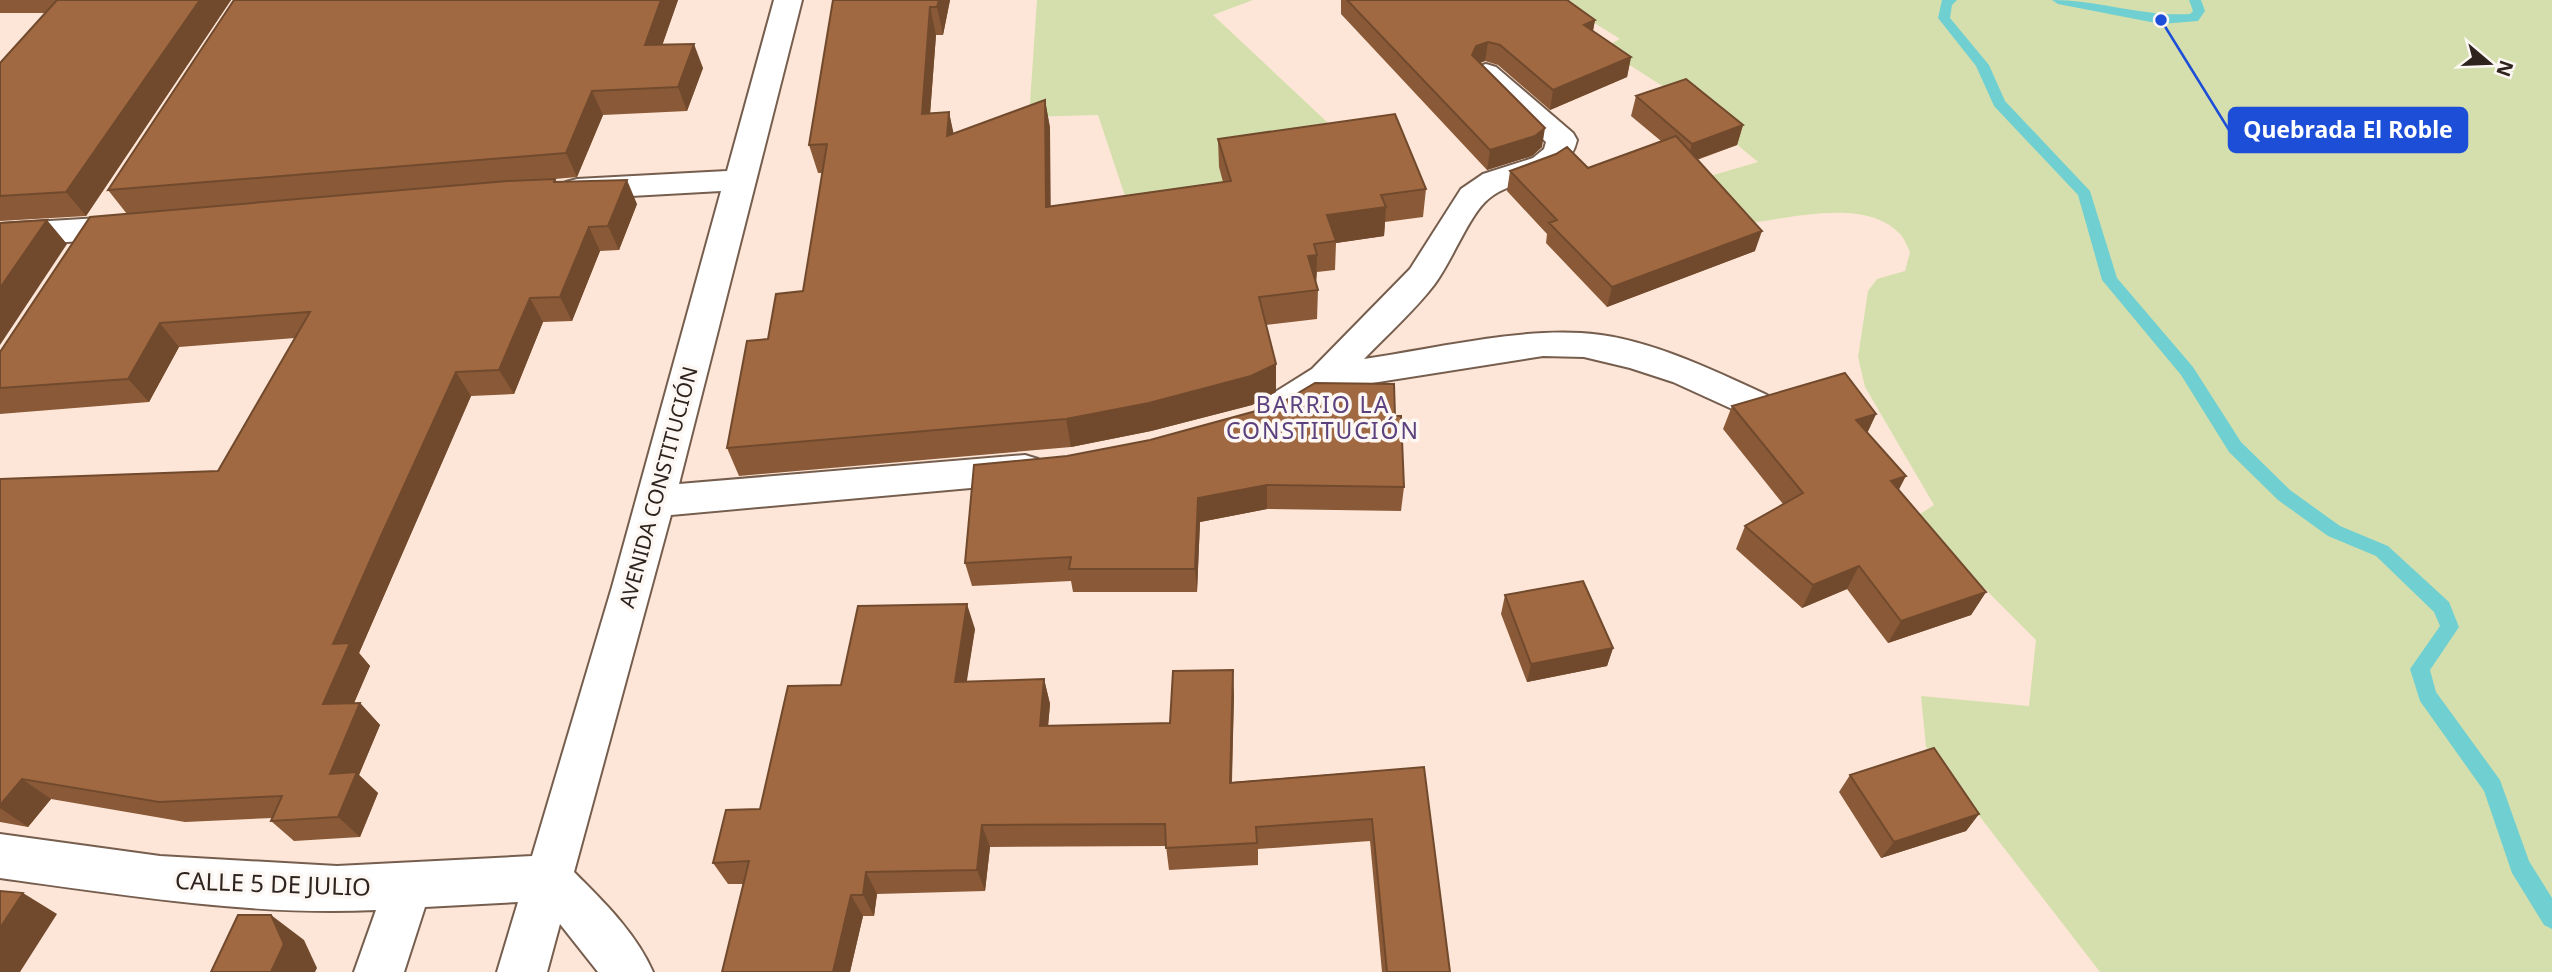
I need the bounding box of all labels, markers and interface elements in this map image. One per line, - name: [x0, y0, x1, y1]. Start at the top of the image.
- north arrow: [2454, 28, 2524, 98]
- text: N: [2490, 57, 2520, 80]
- callout: Quebrada El Roble: [2229, 108, 2467, 152]
- text: Quebrada El Roble: [2243, 113, 2453, 145]
- street label: AVENIDA CONSTITUCIÓN: [612, 363, 704, 611]
- district label: BARRIO LA CONSTITUCIÓN: [1226, 388, 1420, 446]
- street label: CALLE 5 DE JULIO: [175, 863, 371, 903]

